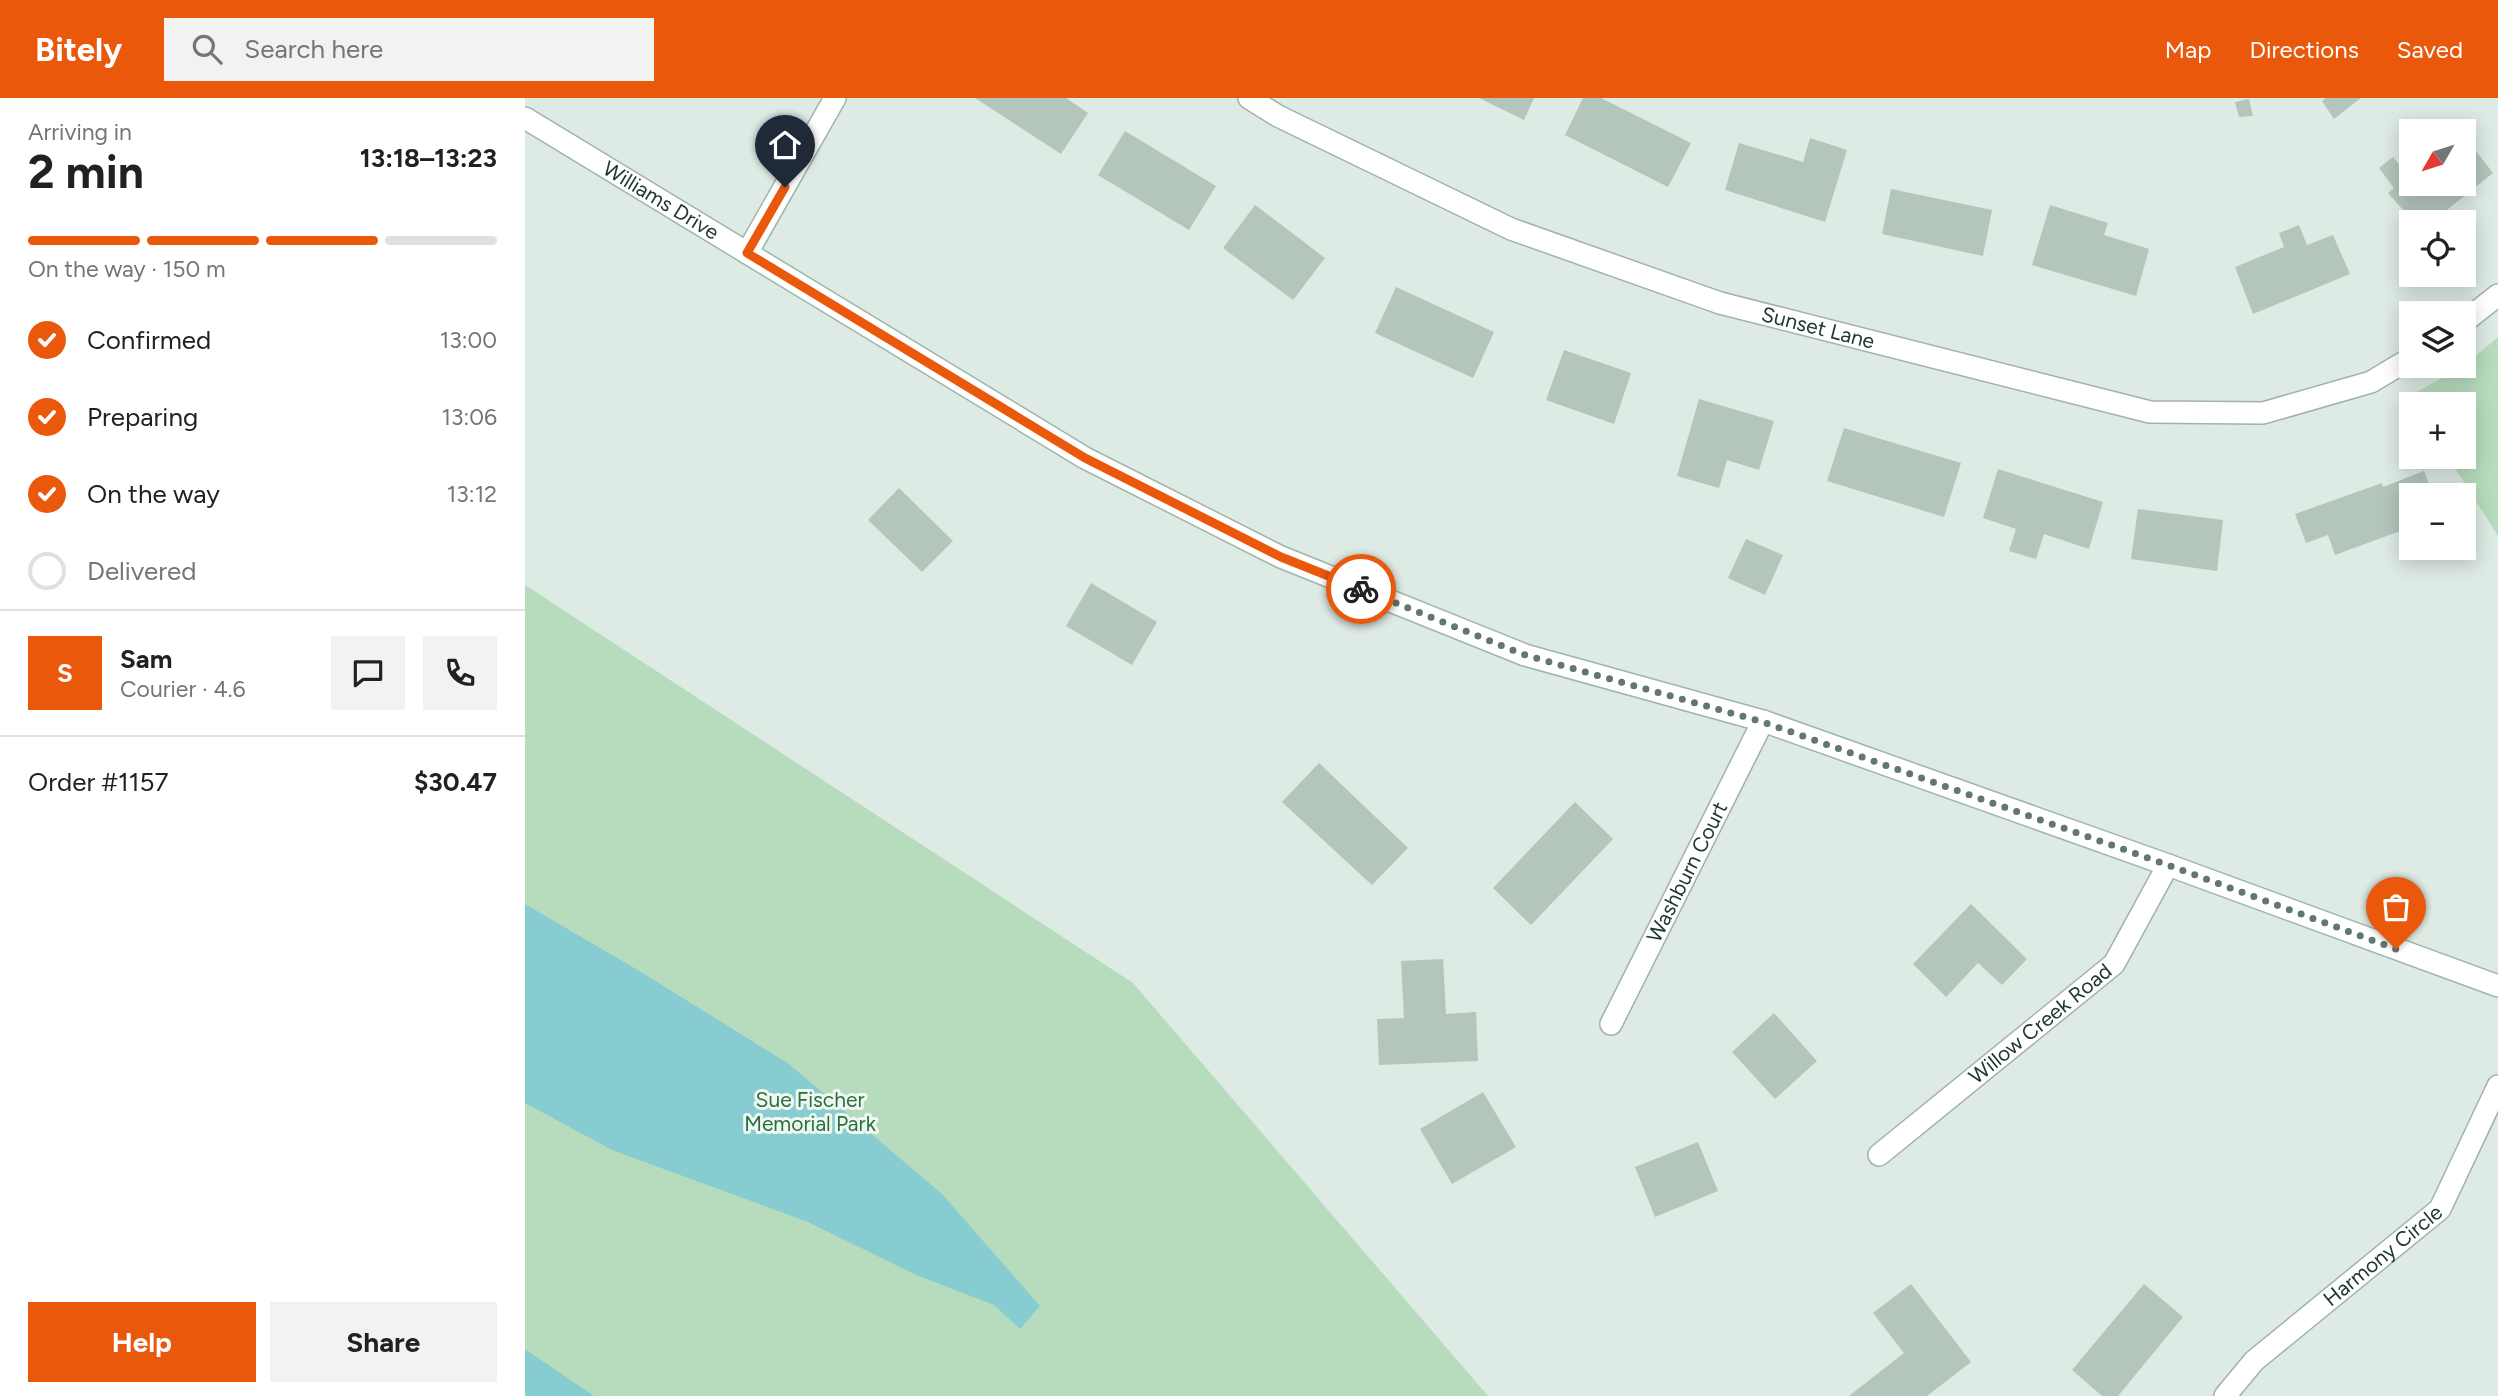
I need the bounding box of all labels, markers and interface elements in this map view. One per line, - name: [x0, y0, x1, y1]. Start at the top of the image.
- search box: [164, 18, 654, 81]
- text: Bitely: [35, 30, 122, 69]
- icon: search: [188, 30, 226, 68]
- text: Search here: [244, 33, 383, 65]
- text: Map: [2165, 35, 2211, 64]
- text: Directions: [2249, 35, 2359, 64]
- text: Saved: [2397, 35, 2463, 64]
- pin: [755, 115, 815, 187]
- text: Arriving in: [28, 118, 132, 146]
- north arrow: [2399, 119, 2476, 196]
- map controls: [2399, 119, 2476, 560]
- icon: home: [766, 126, 804, 164]
- text: 13:18–13:23: [360, 142, 497, 174]
- text: 2 min: [28, 144, 144, 200]
- street label: Williams Drive: [599, 155, 724, 245]
- button: locate: [2399, 210, 2476, 287]
- text: On the way · 150 m: [28, 255, 225, 283]
- street label: Sunset Lane: [1759, 301, 1877, 354]
- button: layers: [2399, 301, 2476, 378]
- icon: check: [28, 321, 66, 359]
- text: Confirmed: [87, 324, 211, 356]
- text: 13:00: [440, 326, 497, 354]
- button: +: [2399, 392, 2476, 469]
- icon: check: [28, 398, 66, 436]
- text: Preparing: [87, 401, 198, 433]
- text: 13:06: [441, 403, 497, 431]
- icon: check: [28, 475, 66, 513]
- text: On the way: [87, 478, 220, 510]
- text: 13:12: [447, 480, 497, 508]
- button: −: [2399, 483, 2476, 560]
- courier: [1326, 554, 1396, 624]
- text: Delivered: [87, 555, 196, 587]
- icon: bike: [1342, 570, 1380, 608]
- button: chat: [331, 636, 405, 710]
- button: phone: [423, 636, 497, 710]
- text: Sam: [120, 643, 172, 675]
- text: S: [57, 657, 73, 689]
- text: Courier · 4.6: [120, 675, 246, 703]
- text: Order #1157: [28, 766, 168, 798]
- text: $30.47: [414, 766, 497, 798]
- street label: Washburn Court: [1641, 797, 1732, 946]
- pin: [2366, 877, 2426, 949]
- icon: bag: [2377, 888, 2415, 926]
- street label: Willow Creek Road: [1964, 958, 2117, 1089]
- park label: Sue Fischer Memorial Park: [744, 1087, 877, 1136]
- street label: Harmony Circle: [2318, 1199, 2447, 1311]
- button: Help: [28, 1302, 256, 1382]
- button: Share: [270, 1302, 497, 1382]

